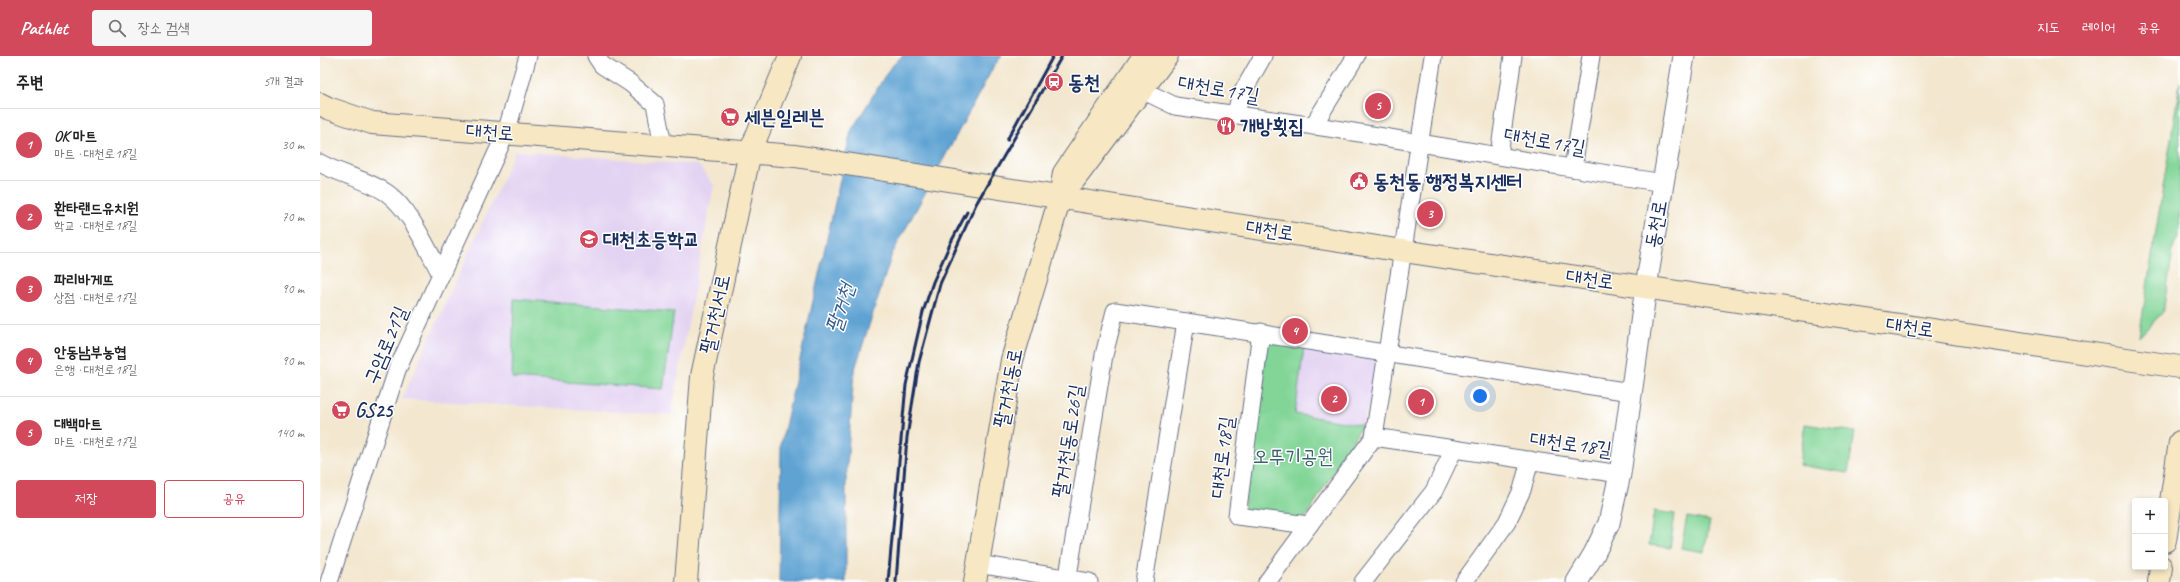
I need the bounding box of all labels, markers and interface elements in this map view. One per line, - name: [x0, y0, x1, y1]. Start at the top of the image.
- search box: [92, 10, 372, 46]
- text: Pathlet: [20, 16, 68, 40]
- icon: search: [106, 17, 128, 39]
- text: 장소 검색: [138, 19, 190, 38]
- text: 지도: [2037, 19, 2060, 36]
- text: 레이어: [2082, 19, 2115, 36]
- text: 공유: [2137, 19, 2160, 36]
- place label: 동천: [1068, 70, 1100, 95]
- street label: 대천로17길: [1176, 70, 1262, 108]
- station icon: 동천: [1043, 71, 1065, 93]
- text: 주변: [16, 72, 43, 93]
- text: 5개 결과: [264, 74, 304, 90]
- pin: 5: [1365, 91, 1391, 121]
- place label: 세븐일레븐: [744, 105, 824, 130]
- supermarket icon: 세븐일레븐: [719, 106, 741, 128]
- place label: 개방횟집: [1240, 114, 1304, 139]
- restaurant icon: 개방횟집: [1215, 115, 1237, 137]
- street label: 대천로: [465, 118, 515, 146]
- street label: 대천로17길: [1502, 122, 1588, 160]
- text: OK 마트: [54, 127, 97, 146]
- text: 1: [26, 137, 32, 153]
- text: 30 m: [282, 137, 304, 153]
- text: 마트 · 대천로18길: [54, 146, 137, 162]
- place label: 동천동 행정복지센터: [1373, 169, 1523, 194]
- public building icon: 동천동 행정복지센터: [1348, 170, 1370, 192]
- street label: 동천로: [1639, 198, 1673, 250]
- text: 환타랜드유치원: [54, 199, 139, 218]
- pin: 3: [1417, 199, 1443, 229]
- text: 2: [26, 209, 32, 225]
- text: 70 m: [282, 209, 304, 225]
- street label: 대천로: [1244, 214, 1296, 246]
- text: 학교 · 대천로18길: [54, 218, 137, 234]
- place label: 대천초등학교: [603, 227, 700, 252]
- school or university icon: 대천초등학교: [578, 228, 600, 250]
- street label: 대천로: [1564, 263, 1616, 295]
- text: 파리바게뜨: [54, 271, 114, 290]
- street label: 팔거천서로: [694, 272, 736, 356]
- water label: 팔거천: [820, 278, 861, 336]
- text: 3: [26, 281, 32, 297]
- text: 90 m: [282, 281, 304, 297]
- text: 상점 · 대천로17길: [54, 290, 137, 306]
- street label: 구암로21길: [358, 302, 414, 388]
- street label: 대천로: [1884, 311, 1936, 343]
- pin: 4: [1282, 316, 1308, 346]
- text: 안동남부농협: [54, 343, 126, 362]
- street label: 팔거천동로: [988, 346, 1028, 430]
- text: 4: [26, 353, 32, 369]
- text: 90 m: [282, 353, 304, 369]
- text: 은행 · 대천로18길: [54, 362, 137, 378]
- street label: 팔거천동로26길: [1047, 382, 1089, 500]
- pin: 2: [1321, 384, 1347, 414]
- your location: [1470, 386, 1490, 406]
- pin: 1: [1408, 387, 1434, 417]
- place label: GS25: [355, 398, 394, 423]
- supermarket icon: GS25: [330, 399, 352, 421]
- text: 대백마트: [54, 415, 102, 434]
- street label: 대천로18길: [1205, 415, 1239, 499]
- text: 5: [26, 425, 32, 441]
- text: 140 m: [276, 425, 304, 441]
- street label: 대천로18길: [1528, 426, 1614, 462]
- text: 마트 · 대천로17길: [54, 434, 137, 450]
- park label: 오뚜기공원: [1253, 444, 1333, 469]
- button: 저장: [16, 480, 156, 518]
- button: 공유: [164, 480, 304, 518]
- map controls: [2132, 498, 2168, 570]
- button: +: [2132, 498, 2168, 534]
- button: −: [2132, 534, 2168, 570]

